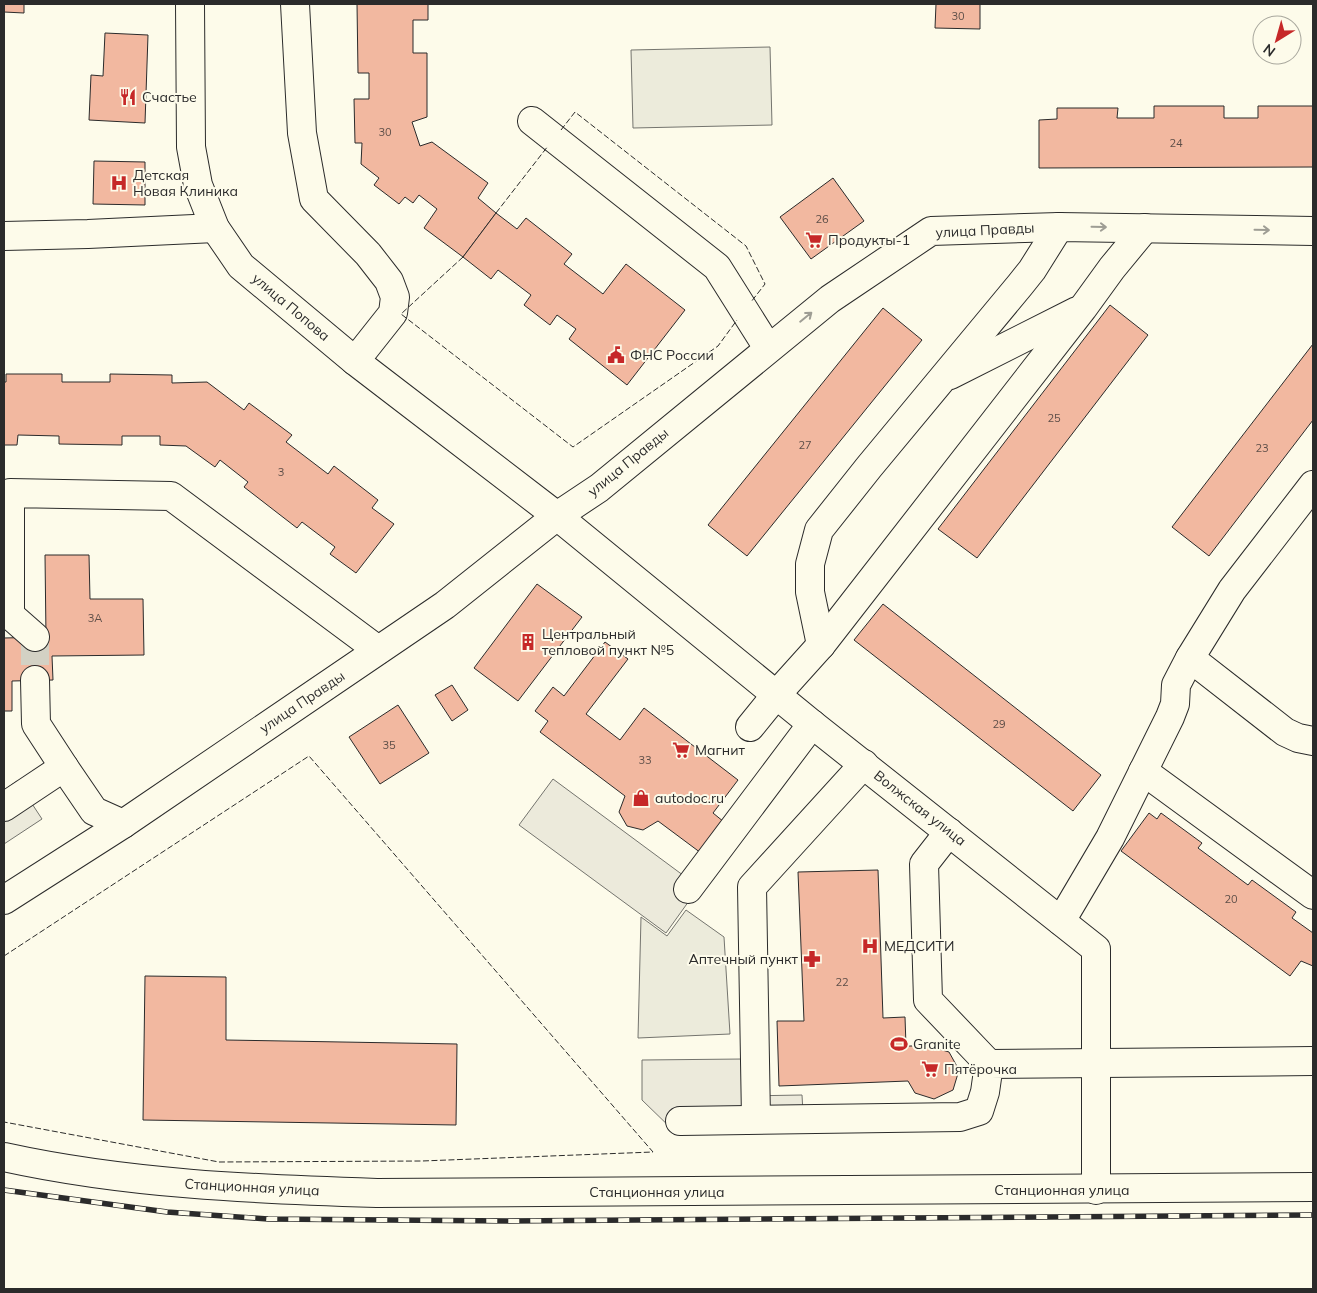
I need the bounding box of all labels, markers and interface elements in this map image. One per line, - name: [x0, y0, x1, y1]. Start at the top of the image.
- house number: 30: [951, 9, 965, 23]
- north arrow: [1252, 15, 1302, 65]
- text: N: [1260, 40, 1279, 61]
- restaurant icon: Счастье: [118, 87, 138, 107]
- place label: Счастье: [142, 88, 197, 106]
- house number: 30: [378, 125, 392, 139]
- house number: 24: [1169, 136, 1183, 150]
- place label: Детская Новая Клиника: [133, 166, 238, 200]
- hospital icon: Детская Новая Клиника: [109, 173, 129, 193]
- house number: 26: [815, 212, 829, 226]
- street label: улица Правды: [935, 218, 1035, 242]
- one-way arrow: [1091, 223, 1107, 232]
- one-way arrow: [1254, 225, 1270, 235]
- supermarket icon: Продукты-1: [804, 230, 824, 250]
- place label: Продукты-1: [828, 231, 910, 249]
- street label: улица Попова: [248, 269, 334, 345]
- one-way arrow: [800, 312, 813, 323]
- public building icon: ФНС России: [606, 345, 626, 365]
- place label: ФНС России: [630, 346, 714, 364]
- house number: 25: [1047, 411, 1061, 425]
- street label: улица Правды: [584, 424, 672, 500]
- house number: 27: [798, 438, 812, 452]
- house number: 23: [1255, 441, 1269, 455]
- house number: 3: [278, 465, 284, 479]
- house number: 3А: [88, 611, 102, 625]
- place label: Центральный тепловой пункт №5: [542, 625, 674, 659]
- building icon: Центральный тепловой пункт №5: [518, 632, 538, 652]
- street label: улица Правды: [256, 667, 348, 737]
- house number: 29: [992, 717, 1006, 731]
- house number: 35: [382, 738, 396, 752]
- supermarket icon: Магнит: [671, 740, 691, 760]
- place label: Магнит: [695, 741, 745, 759]
- house number: 33: [638, 753, 652, 767]
- street label: Волжская улица: [870, 766, 970, 850]
- shop icon: autodoc.ru: [631, 788, 651, 808]
- place label: autodoc.ru: [655, 789, 724, 807]
- house number: 20: [1224, 892, 1238, 906]
- hospital icon: МЕДСИТИ: [860, 936, 880, 956]
- place label: МЕДСИТИ: [884, 937, 954, 955]
- pharmacy icon: Аптечный пункт: [802, 949, 822, 969]
- place label: Аптечный пункт: [688, 950, 799, 968]
- house number: 22: [835, 975, 849, 989]
- sports icon: Granite: [889, 1034, 909, 1054]
- place label: Granite: [913, 1035, 961, 1053]
- supermarket icon: Пятёрочка: [920, 1059, 940, 1079]
- place label: Пятёрочка: [944, 1060, 1017, 1078]
- street label: Станционная улица: [184, 1174, 320, 1200]
- street label: Станционная улица: [994, 1181, 1130, 1199]
- street label: Станционная улица: [589, 1183, 725, 1201]

